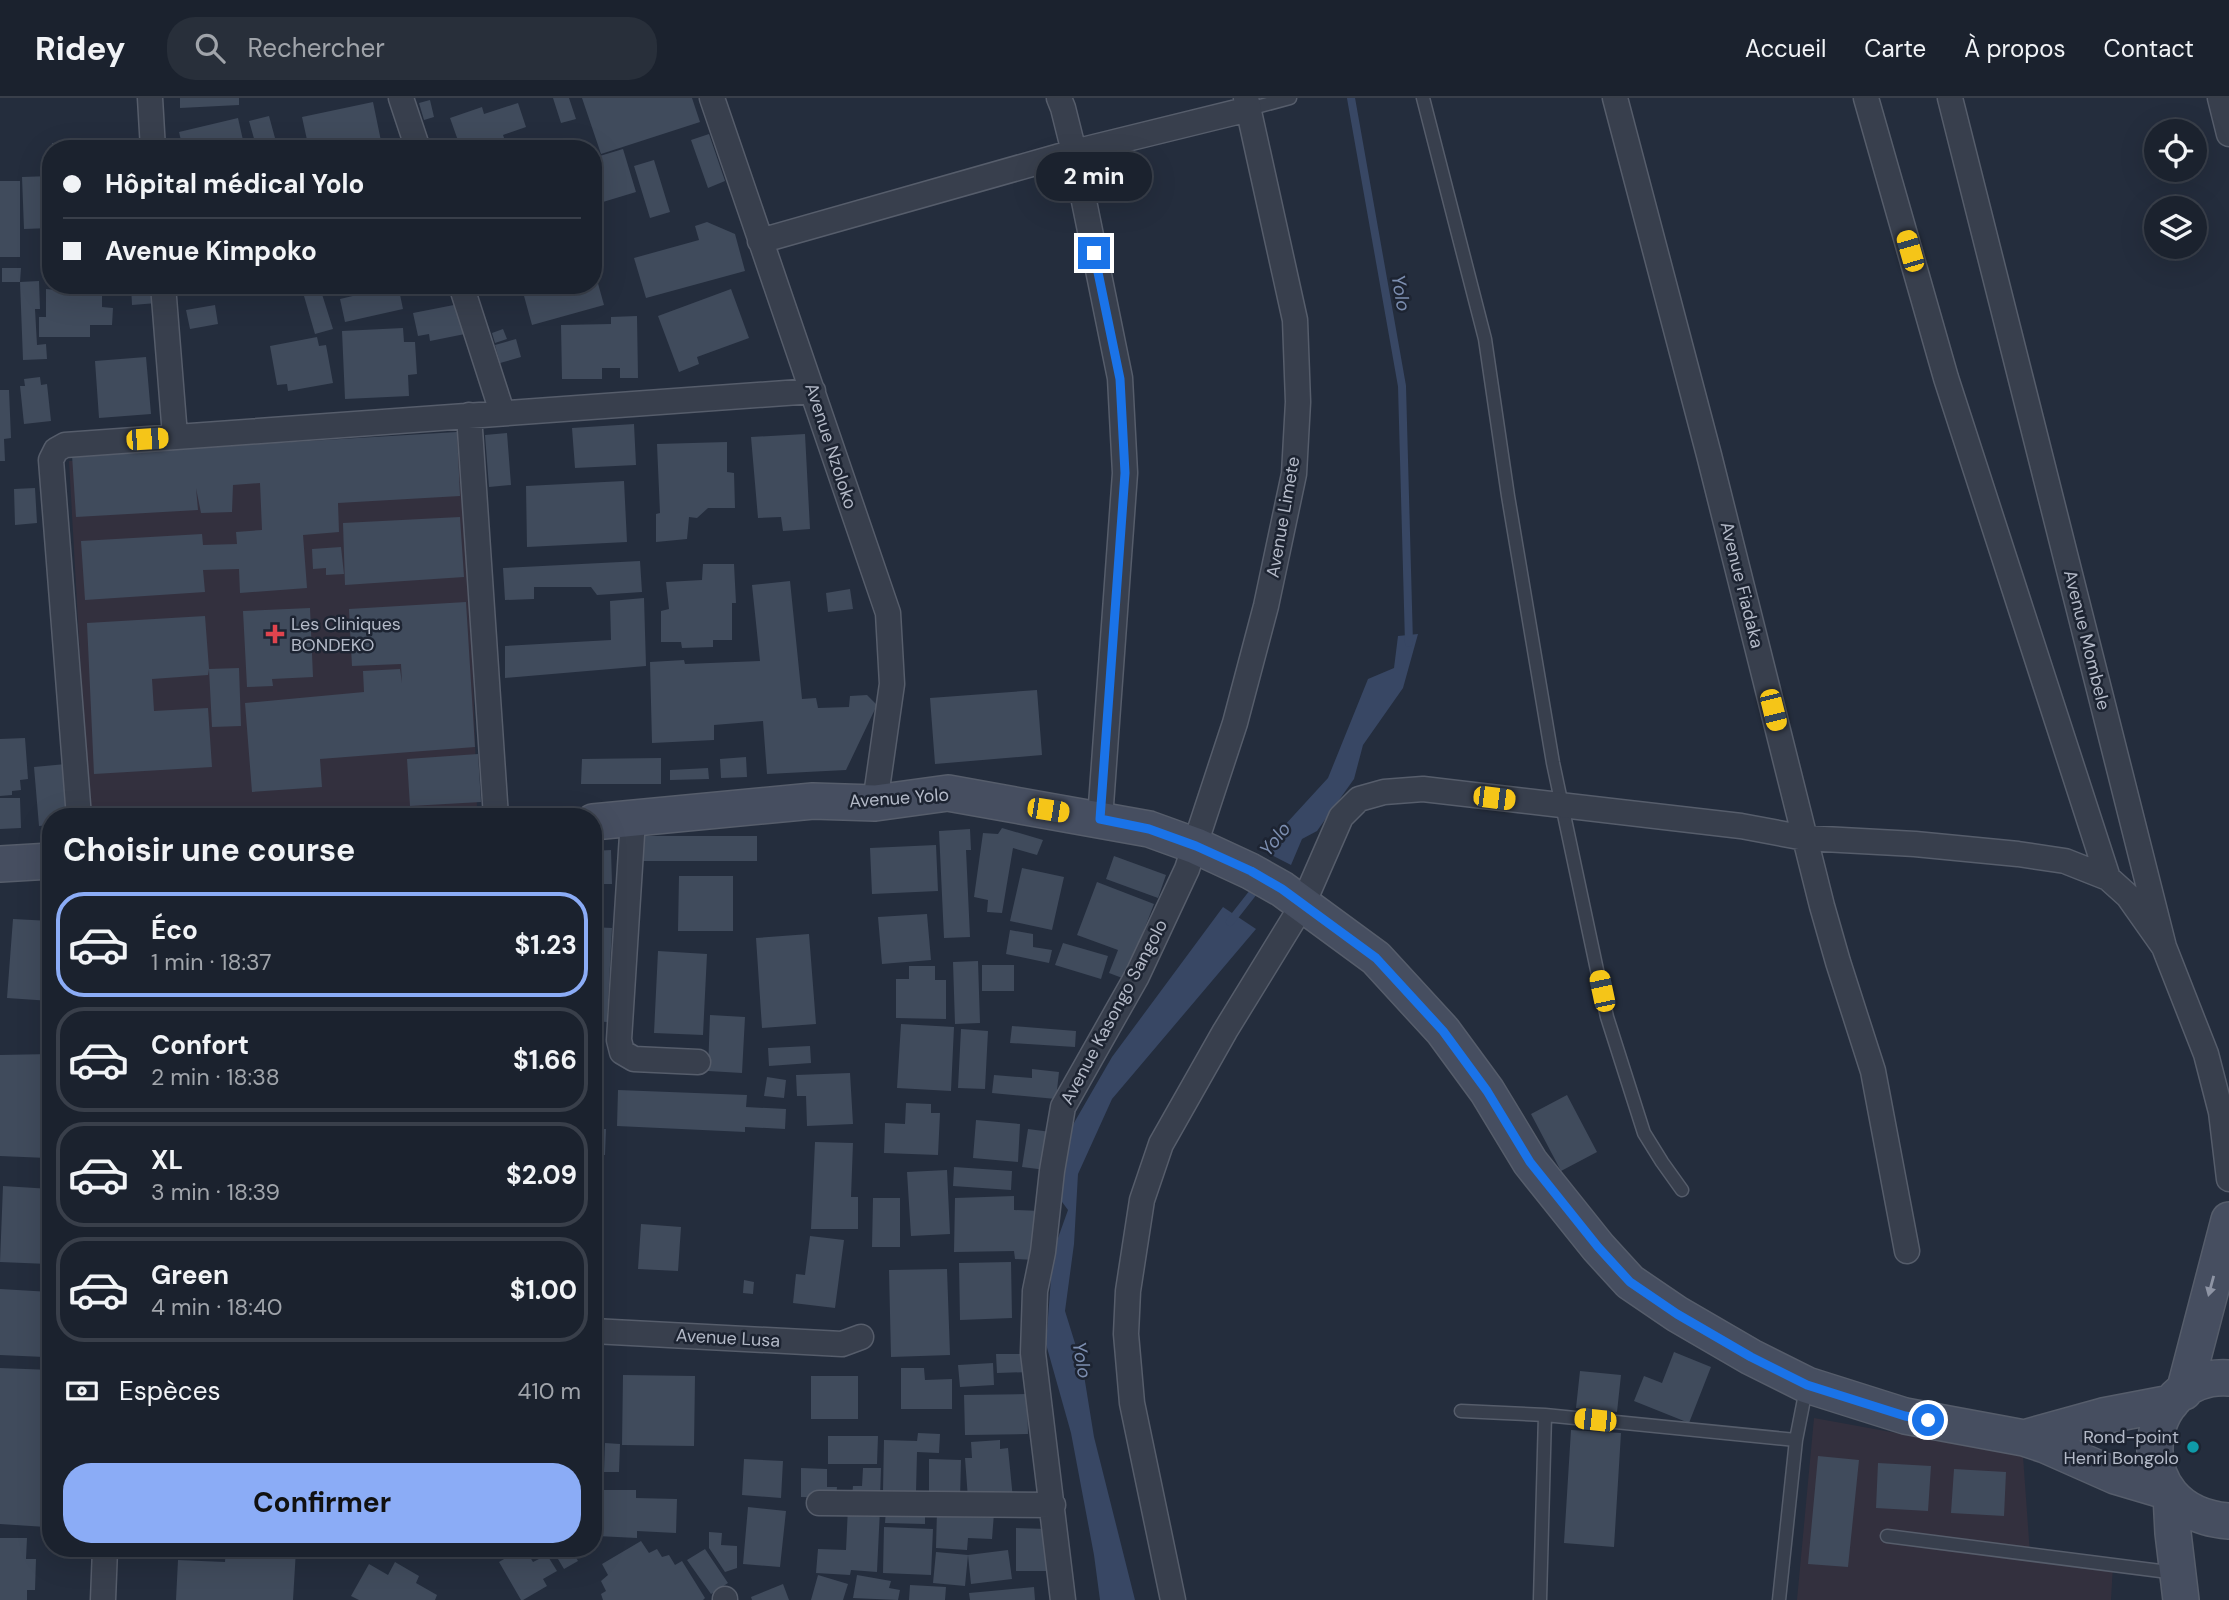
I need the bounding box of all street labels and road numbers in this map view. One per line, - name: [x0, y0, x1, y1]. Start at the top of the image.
- street label: Avenue Nzoloko: [799, 380, 863, 512]
- street label: Avenue Limete: [1261, 454, 1305, 580]
- street label: Avenue Fiadaka: [1715, 519, 1769, 651]
- street label: Avenue Mombele: [2058, 567, 2116, 713]
- street label: Avenue Yolo: [848, 783, 950, 813]
- street label: Avenue Kasongo Sangolo: [1055, 915, 1173, 1109]
- street label: Avenue Lusa: [675, 1323, 781, 1353]

